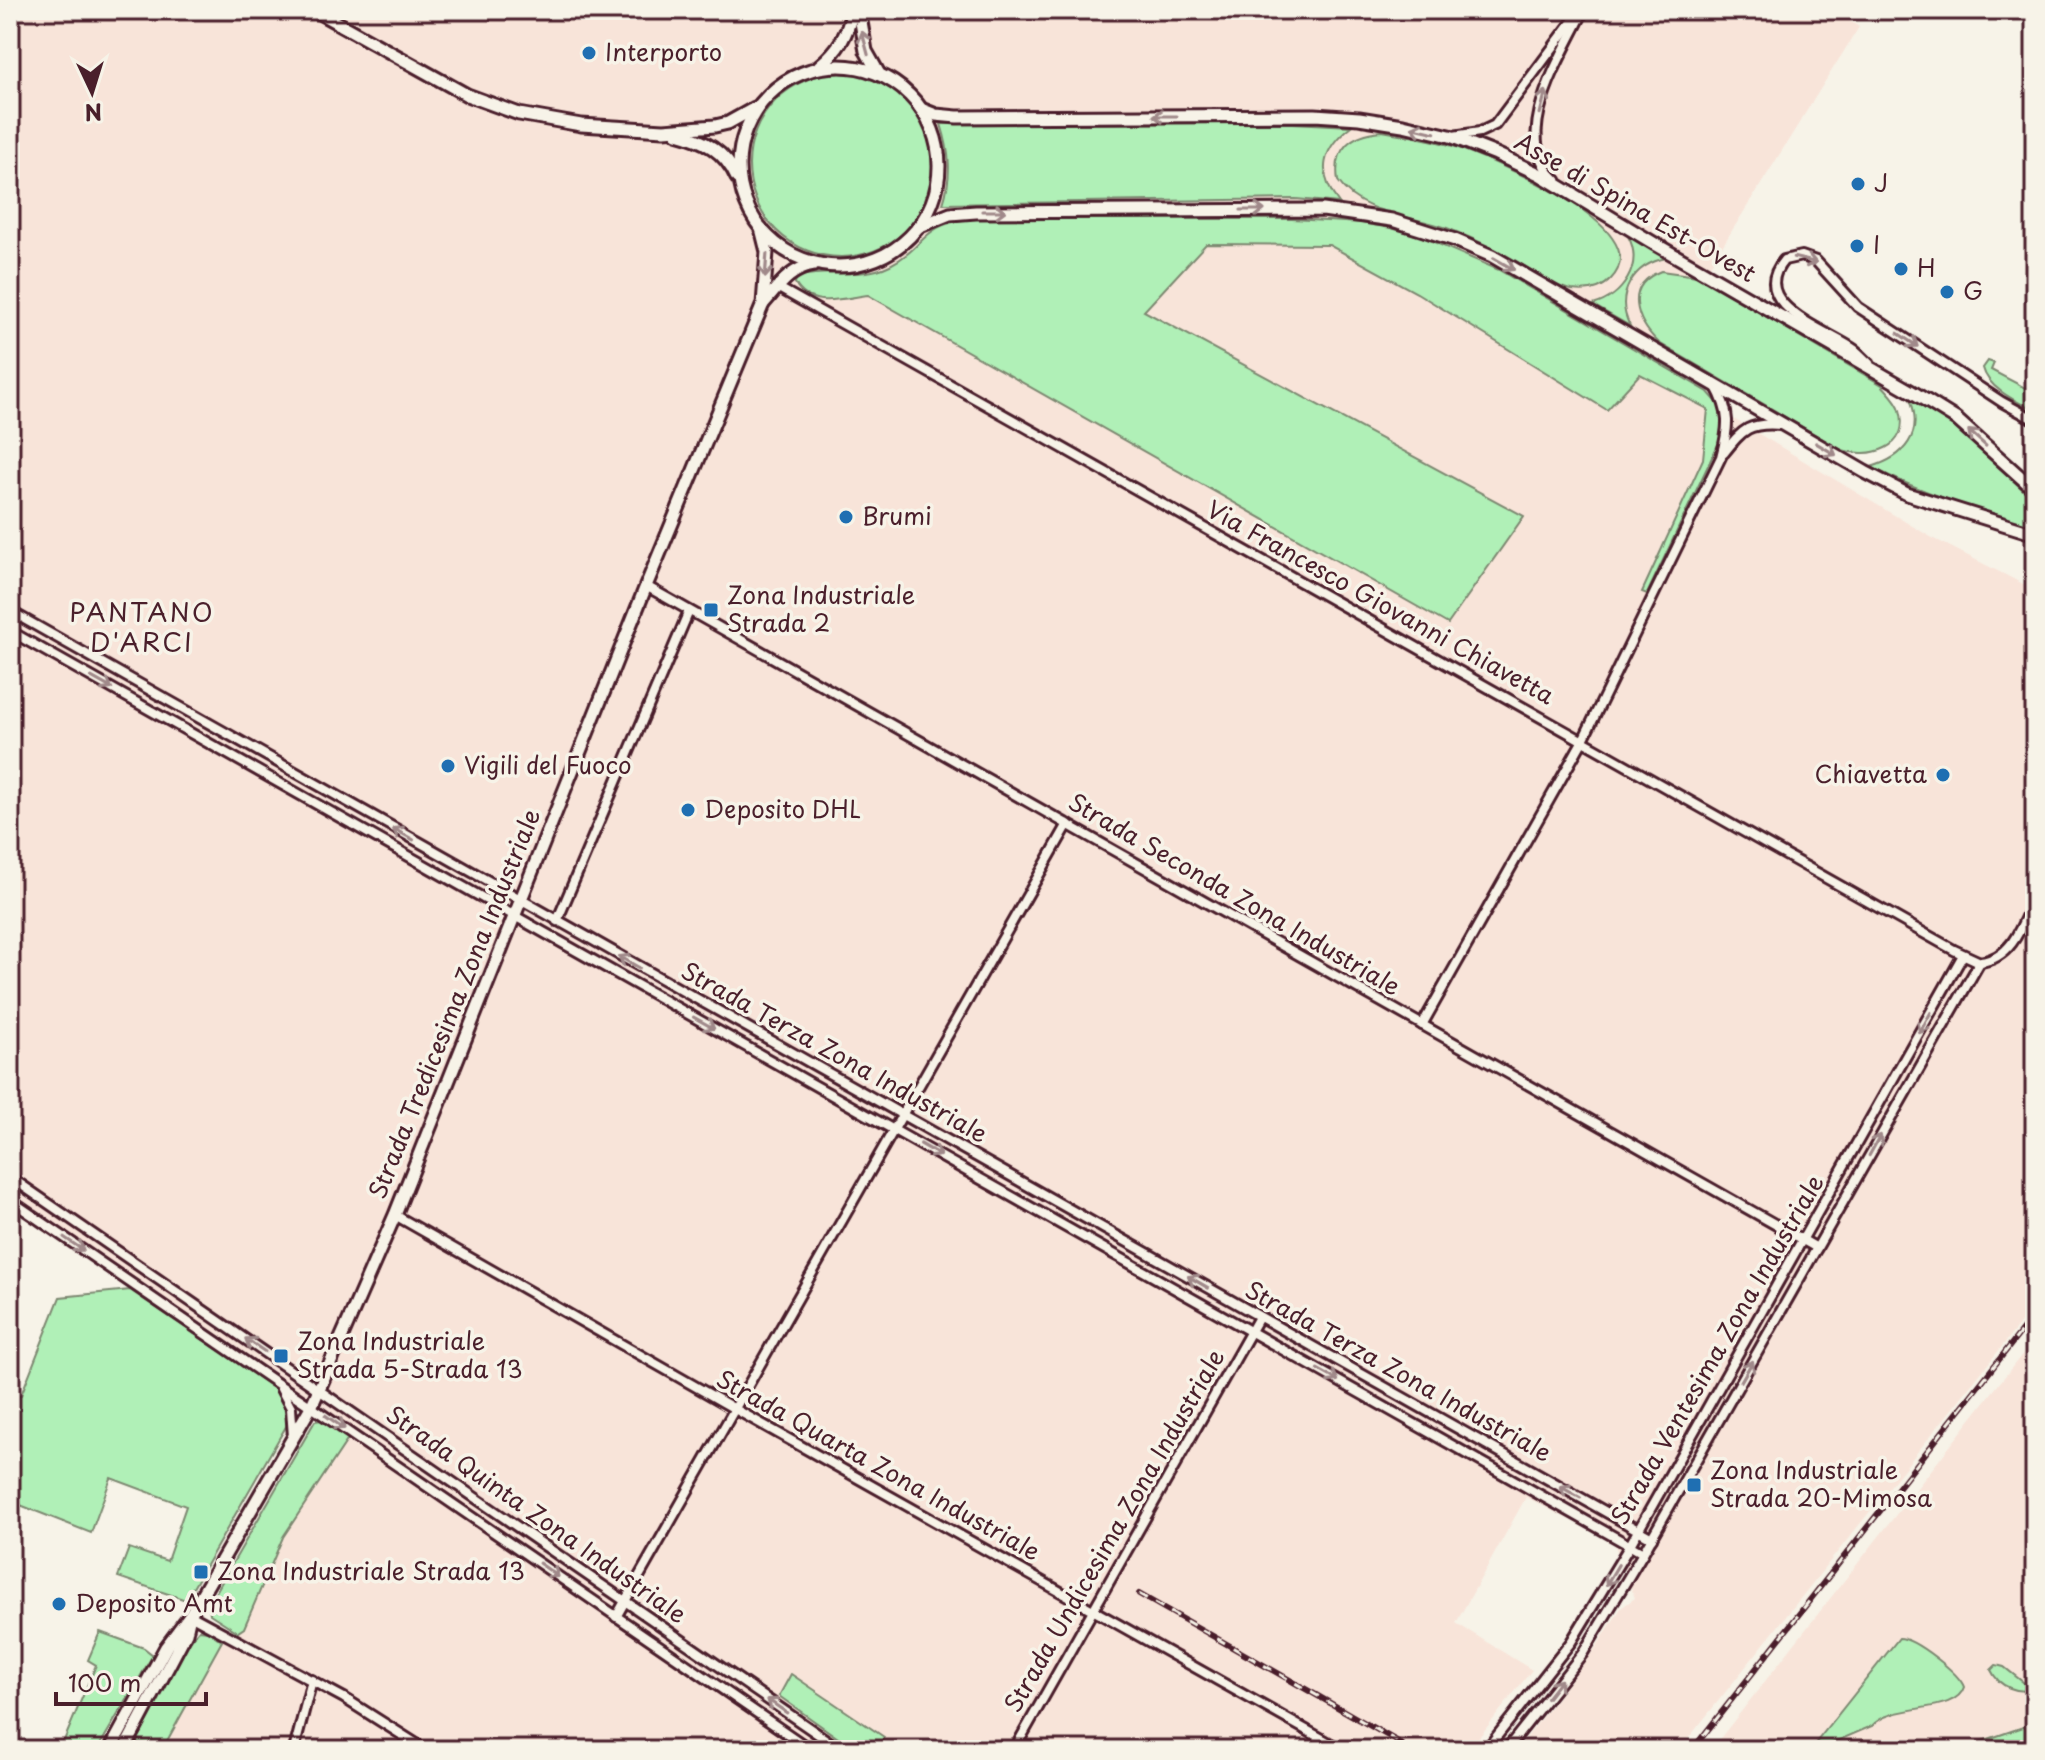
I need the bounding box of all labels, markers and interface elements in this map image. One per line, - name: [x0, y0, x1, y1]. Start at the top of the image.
- one-way arrow: [857, 31, 872, 57]
- place label: Interporto: [605, 33, 722, 69]
- marker: Interporto: [580, 44, 598, 62]
- north arrow: [52, 52, 132, 132]
- one-way arrow: [1536, 90, 1551, 116]
- text: N: [84, 96, 103, 131]
- one-way arrow: [1152, 108, 1179, 124]
- one-way arrow: [1411, 122, 1437, 137]
- street label: Asse di Spina Est-Ovest: [1509, 122, 1763, 290]
- place label: J: [1874, 164, 1888, 200]
- marker: J: [1849, 175, 1867, 193]
- one-way arrow: [1239, 202, 1266, 218]
- one-way arrow: [980, 204, 1007, 219]
- place label: I: [1873, 226, 1880, 262]
- marker: I: [1848, 237, 1866, 255]
- place label: H: [1917, 249, 1936, 285]
- one-way arrow: [758, 252, 773, 279]
- one-way arrow: [1792, 253, 1817, 268]
- one-way arrow: [1492, 256, 1515, 272]
- marker: H: [1892, 260, 1910, 278]
- place label: G: [1963, 272, 1983, 308]
- marker: G: [1938, 283, 1956, 301]
- one-way arrow: [1896, 332, 1918, 348]
- one-way arrow: [1967, 429, 1987, 447]
- one-way arrow: [1814, 442, 1837, 458]
- street label: Via Francesco Giovanni Chiavetta: [1201, 490, 1561, 712]
- place label: Brumi: [862, 497, 932, 533]
- marker: Brumi: [837, 508, 855, 526]
- place label: Zona Industriale Strada 2: [727, 576, 915, 640]
- district label: PANTANO D'ARCI: [69, 592, 215, 661]
- marker: Zona Industriale Strada 2: [702, 601, 720, 619]
- one-way arrow: [90, 675, 113, 691]
- place label: Vigili del Fuoco: [464, 746, 632, 782]
- place label: Chiavetta: [1815, 755, 1927, 791]
- marker: Vigili del Fuoco: [439, 757, 457, 775]
- marker: Chiavetta: [1934, 766, 1952, 784]
- street label: Strada Seconda Zona Industriale: [1062, 783, 1408, 1003]
- place label: Deposito DHL: [704, 790, 861, 826]
- marker: Deposito DHL: [679, 801, 697, 819]
- street label: Strada Tredicesima Zona Industriale: [358, 803, 548, 1204]
- one-way arrow: [392, 826, 415, 842]
- street label: Strada Terza Zona Industriale: [675, 952, 995, 1151]
- one-way arrow: [618, 954, 641, 970]
- one-way arrow: [1917, 1011, 1932, 1035]
- one-way arrow: [692, 1016, 715, 1032]
- one-way arrow: [1867, 1133, 1883, 1157]
- one-way arrow: [919, 1142, 942, 1158]
- street label: Strada Ventesima Zona Industriale: [1601, 1167, 1832, 1531]
- one-way arrow: [63, 1236, 85, 1252]
- street label: Strada Terza Zona Industriale: [1239, 1271, 1559, 1470]
- one-way arrow: [1186, 1274, 1210, 1289]
- place label: Zona Industriale Strada 5-Strada 13: [297, 1322, 523, 1386]
- one-way arrow: [244, 1337, 267, 1353]
- street label: Strada Undicesima Zona Industriale: [994, 1341, 1233, 1719]
- marker: Zona Industriale Strada 5-Strada 13: [272, 1347, 290, 1365]
- street label: Strada Quarta Zona Industriale: [710, 1360, 1048, 1569]
- one-way arrow: [1739, 1360, 1755, 1383]
- one-way arrow: [1315, 1368, 1339, 1383]
- street label: Strada Quinta Zona Industriale: [380, 1395, 695, 1631]
- one-way arrow: [324, 1414, 346, 1430]
- place label: Zona Industriale Strada 20-Mimosa: [1710, 1451, 1932, 1515]
- marker: Zona Industriale Strada 20-Mimosa: [1685, 1476, 1703, 1494]
- one-way arrow: [1559, 1484, 1582, 1500]
- place label: Zona Industriale Strada 13: [217, 1552, 525, 1588]
- one-way arrow: [537, 1562, 559, 1578]
- marker: Zona Industriale Strada 13: [192, 1563, 210, 1581]
- one-way arrow: [1604, 1563, 1620, 1586]
- place label: Deposito Amt: [75, 1584, 233, 1620]
- marker: Deposito Amt: [50, 1595, 68, 1613]
- scale bar: [56, 1656, 206, 1706]
- text: 100 m: [68, 1664, 141, 1700]
- one-way arrow: [1546, 1679, 1563, 1700]
- one-way arrow: [766, 1698, 789, 1714]

